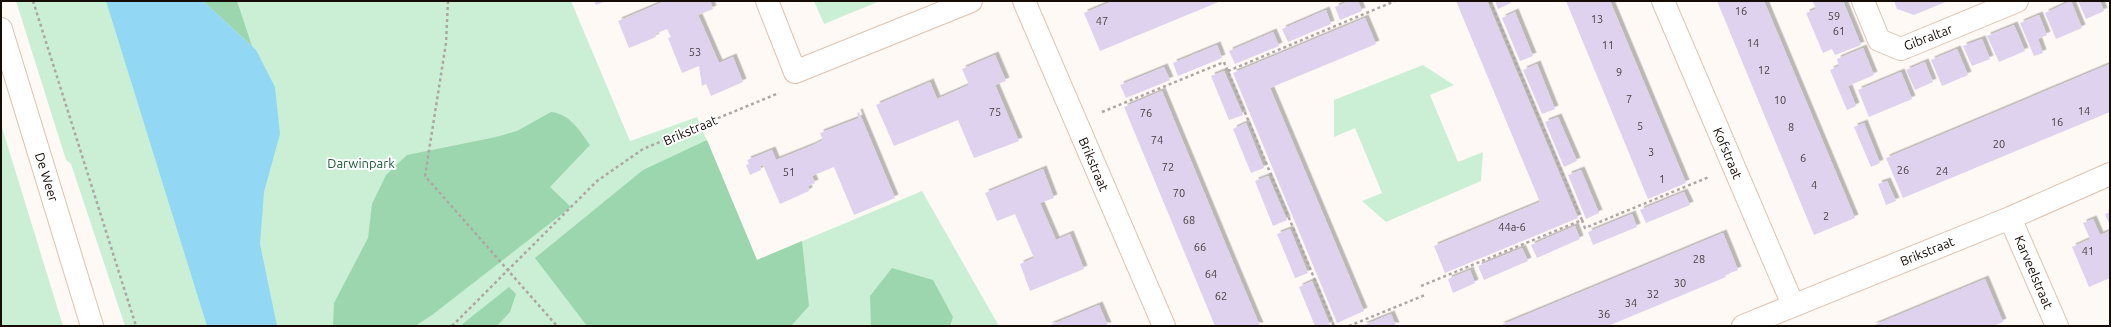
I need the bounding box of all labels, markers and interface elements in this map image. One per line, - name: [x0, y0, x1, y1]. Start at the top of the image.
- house number: 16: [1735, 5, 1747, 17]
- house number: 59: [1828, 10, 1840, 22]
- house number: 13: [1591, 13, 1603, 25]
- house number: 47: [1096, 15, 1108, 27]
- street label: Gibraltar: [1902, 21, 1954, 53]
- house number: 61: [1833, 25, 1845, 37]
- house number: 14: [1747, 37, 1759, 49]
- house number: 11: [1602, 39, 1614, 51]
- house number: 53: [689, 46, 701, 58]
- house number: 12: [1758, 64, 1770, 76]
- house number: 9: [1616, 66, 1622, 78]
- house number: 7: [1626, 93, 1632, 105]
- house number: 10: [1774, 94, 1786, 106]
- house number: 14: [2078, 105, 2090, 117]
- house number: 75: [989, 106, 1001, 118]
- house number: 76: [1140, 107, 1152, 119]
- street label: Brikstraat: [661, 112, 719, 148]
- house number: 16: [2051, 116, 2063, 128]
- house number: 5: [1637, 120, 1643, 132]
- house number: 8: [1788, 121, 1794, 133]
- street label: Kofstraat: [1711, 125, 1745, 181]
- house number: 74: [1151, 134, 1163, 146]
- street label: Brikstraat: [1076, 135, 1112, 193]
- house number: 20: [1993, 138, 2005, 150]
- house number: 3: [1648, 146, 1654, 158]
- street label: De Weer: [33, 151, 61, 203]
- house number: 6: [1800, 152, 1806, 164]
- park label: Darwinpark: [327, 156, 395, 170]
- house number: 72: [1162, 161, 1174, 173]
- house number: 26: [1897, 164, 1909, 176]
- house number: 24: [1936, 165, 1948, 177]
- house number: 51: [783, 166, 795, 178]
- house number: 1: [1659, 173, 1665, 185]
- house number: 4: [1811, 179, 1817, 191]
- house number: 70: [1173, 187, 1185, 199]
- house number: 2: [1823, 210, 1829, 222]
- house number: 68: [1183, 214, 1195, 226]
- house number: 44a-6: [1498, 221, 1526, 233]
- street label: Karveelstraat: [2012, 233, 2056, 311]
- street label: Brikstraat: [1898, 234, 1956, 268]
- house number: 66: [1194, 241, 1206, 253]
- house number: 41: [2082, 245, 2094, 257]
- house number: 28: [1693, 253, 1705, 265]
- house number: 64: [1205, 268, 1217, 280]
- house number: 30: [1674, 277, 1686, 289]
- house number: 32: [1647, 288, 1659, 300]
- house number: 62: [1215, 290, 1227, 302]
- house number: 34: [1625, 297, 1637, 309]
- house number: 36: [1598, 308, 1610, 320]

